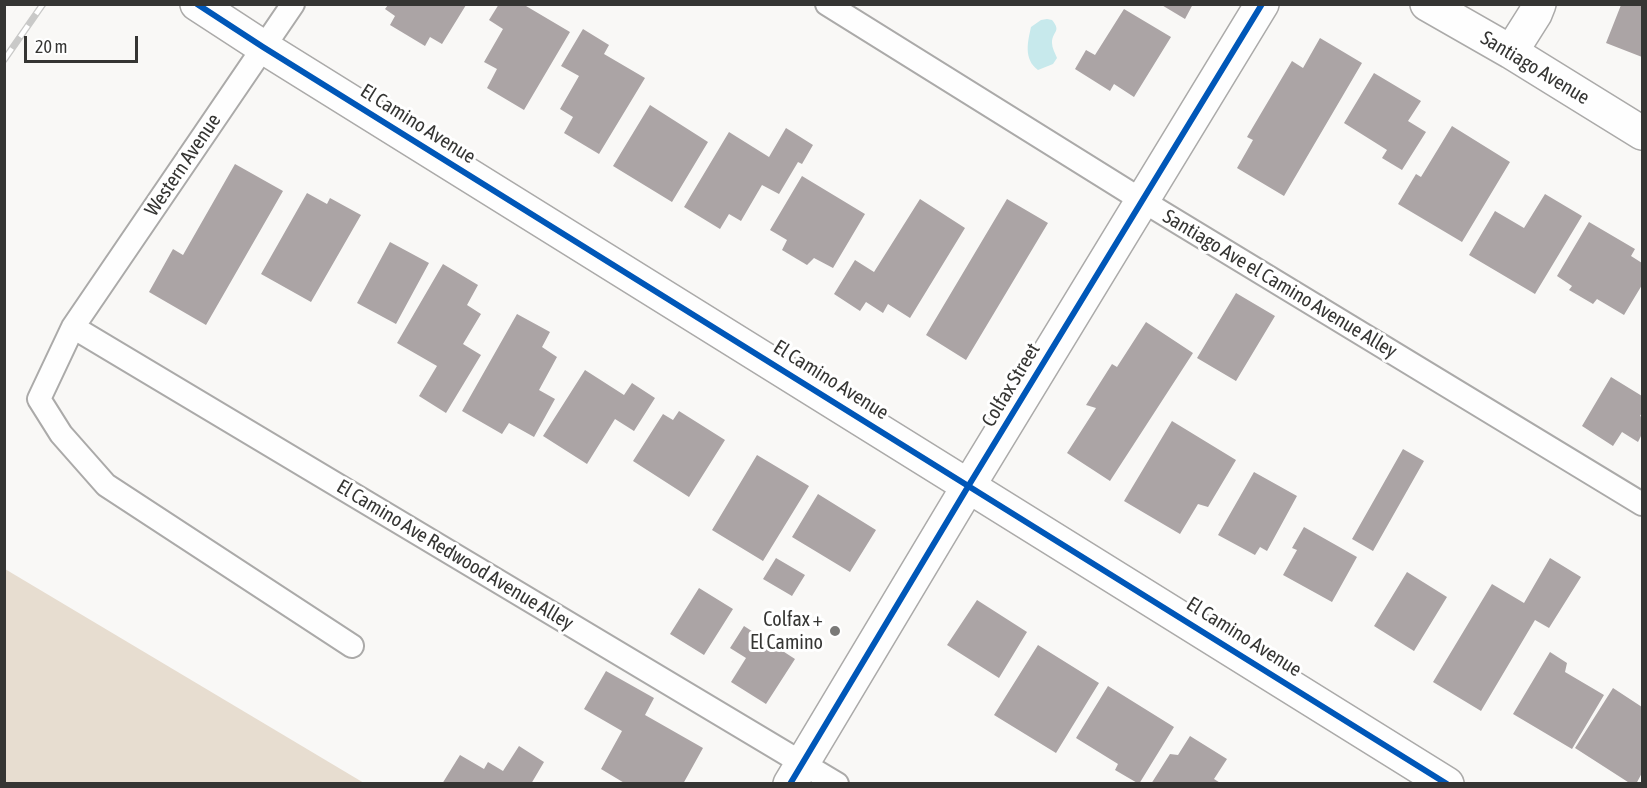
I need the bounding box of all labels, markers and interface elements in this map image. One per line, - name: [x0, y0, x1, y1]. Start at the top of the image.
- scale bar: [27, 24, 141, 62]
- street label: Santiago Avenue: [1476, 26, 1594, 110]
- text: 20 m: [35, 36, 67, 57]
- street label: El Camino Avenue: [356, 79, 480, 169]
- street label: Western Avenue: [140, 109, 226, 221]
- street label: Santiago Ave el Camino Avenue Alley: [1159, 205, 1401, 363]
- street label: El Camino Avenue: [769, 335, 893, 425]
- street label: Colfax Street: [977, 339, 1045, 431]
- street label: El Camino Ave Redwood Avenue Alley: [332, 475, 578, 635]
- street label: El Camino Avenue: [1182, 592, 1306, 682]
- place label: Colfax + El Camino: [750, 608, 823, 655]
- marker: Colfax + El Camino: [828, 624, 842, 638]

